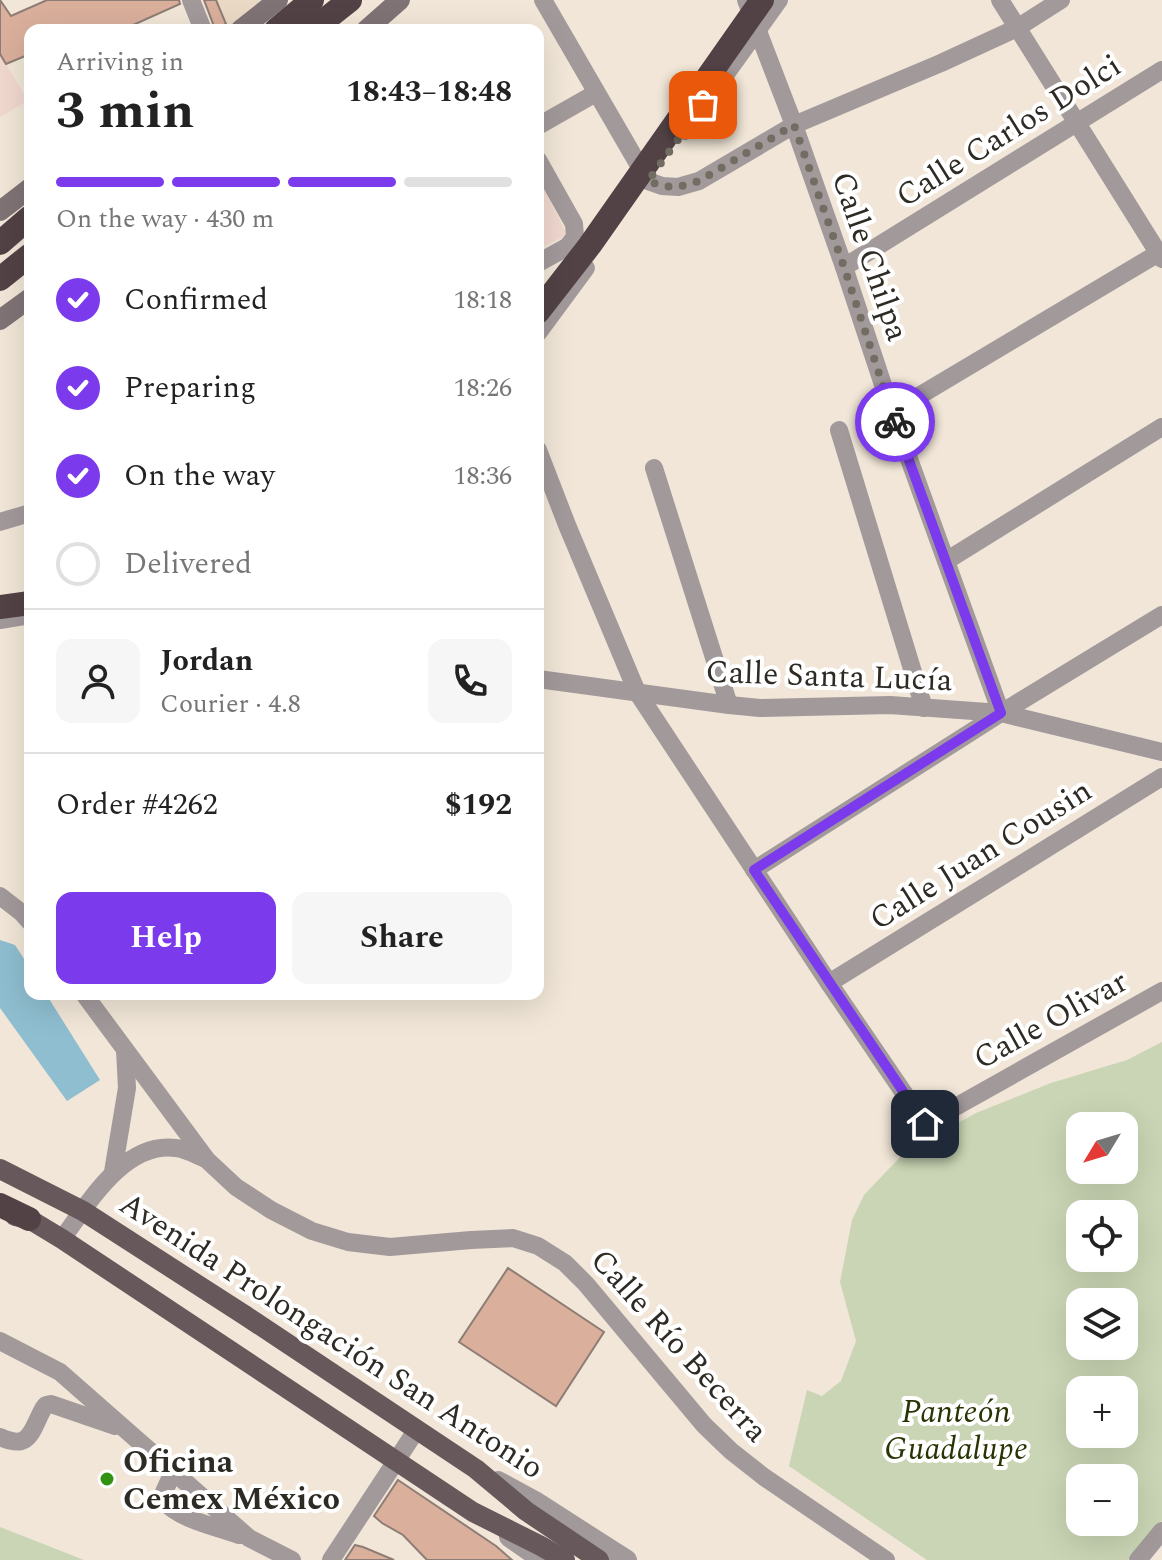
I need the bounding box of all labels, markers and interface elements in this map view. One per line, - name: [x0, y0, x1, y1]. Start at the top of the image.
- text: Arriving in: [56, 42, 184, 82]
- street label: Calle Carlos Dolci: [886, 42, 1131, 220]
- text: 18:43–18:48: [346, 69, 512, 115]
- pin: [669, 71, 737, 139]
- text: 3 min: [56, 72, 194, 151]
- icon: bag: [681, 83, 725, 127]
- street label: Calle Chilpa: [818, 165, 922, 348]
- text: On the way · 430 m: [56, 199, 274, 239]
- text: Confirmed: [124, 277, 268, 323]
- icon: check: [56, 278, 100, 322]
- text: 18:18: [453, 280, 512, 320]
- text: Preparing: [124, 365, 256, 411]
- icon: check: [56, 366, 100, 410]
- text: 18:26: [453, 368, 512, 408]
- courier: [855, 382, 935, 462]
- icon: bike: [873, 400, 917, 444]
- text: On the way: [124, 453, 275, 499]
- icon: check: [56, 454, 100, 498]
- text: 18:36: [453, 456, 512, 496]
- text: Delivered: [124, 541, 252, 587]
- text: Jordan: [160, 638, 253, 684]
- button: person: [56, 639, 140, 723]
- button: phone: [428, 639, 512, 723]
- street label: Calle Santa Lucía: [705, 648, 954, 705]
- text: Courier · 4.8: [160, 684, 301, 724]
- street label: Calle Juan Cousin: [860, 767, 1102, 943]
- text: Order #4262: [56, 782, 218, 828]
- text: $192: [445, 782, 512, 828]
- button: Help: [56, 892, 276, 984]
- button: Share: [292, 892, 512, 984]
- street label: Calle Olivar: [965, 958, 1137, 1083]
- pin: [891, 1090, 959, 1158]
- icon: home: [903, 1102, 947, 1146]
- north arrow: [1066, 1112, 1138, 1184]
- map controls: [1066, 1112, 1138, 1536]
- street label: Avenida Prolongación San Antonio: [109, 1180, 553, 1492]
- button: locate: [1066, 1200, 1138, 1272]
- street label: Calle Río Becerra: [578, 1238, 780, 1454]
- button: layers: [1066, 1288, 1138, 1360]
- button: +: [1066, 1376, 1138, 1448]
- park label: Panteón Guadalupe: [884, 1388, 1028, 1474]
- place label: Oficina Cemex México: [123, 1438, 340, 1524]
- button: −: [1066, 1464, 1138, 1536]
- marker: Oficina Cemex México: [98, 1470, 116, 1488]

